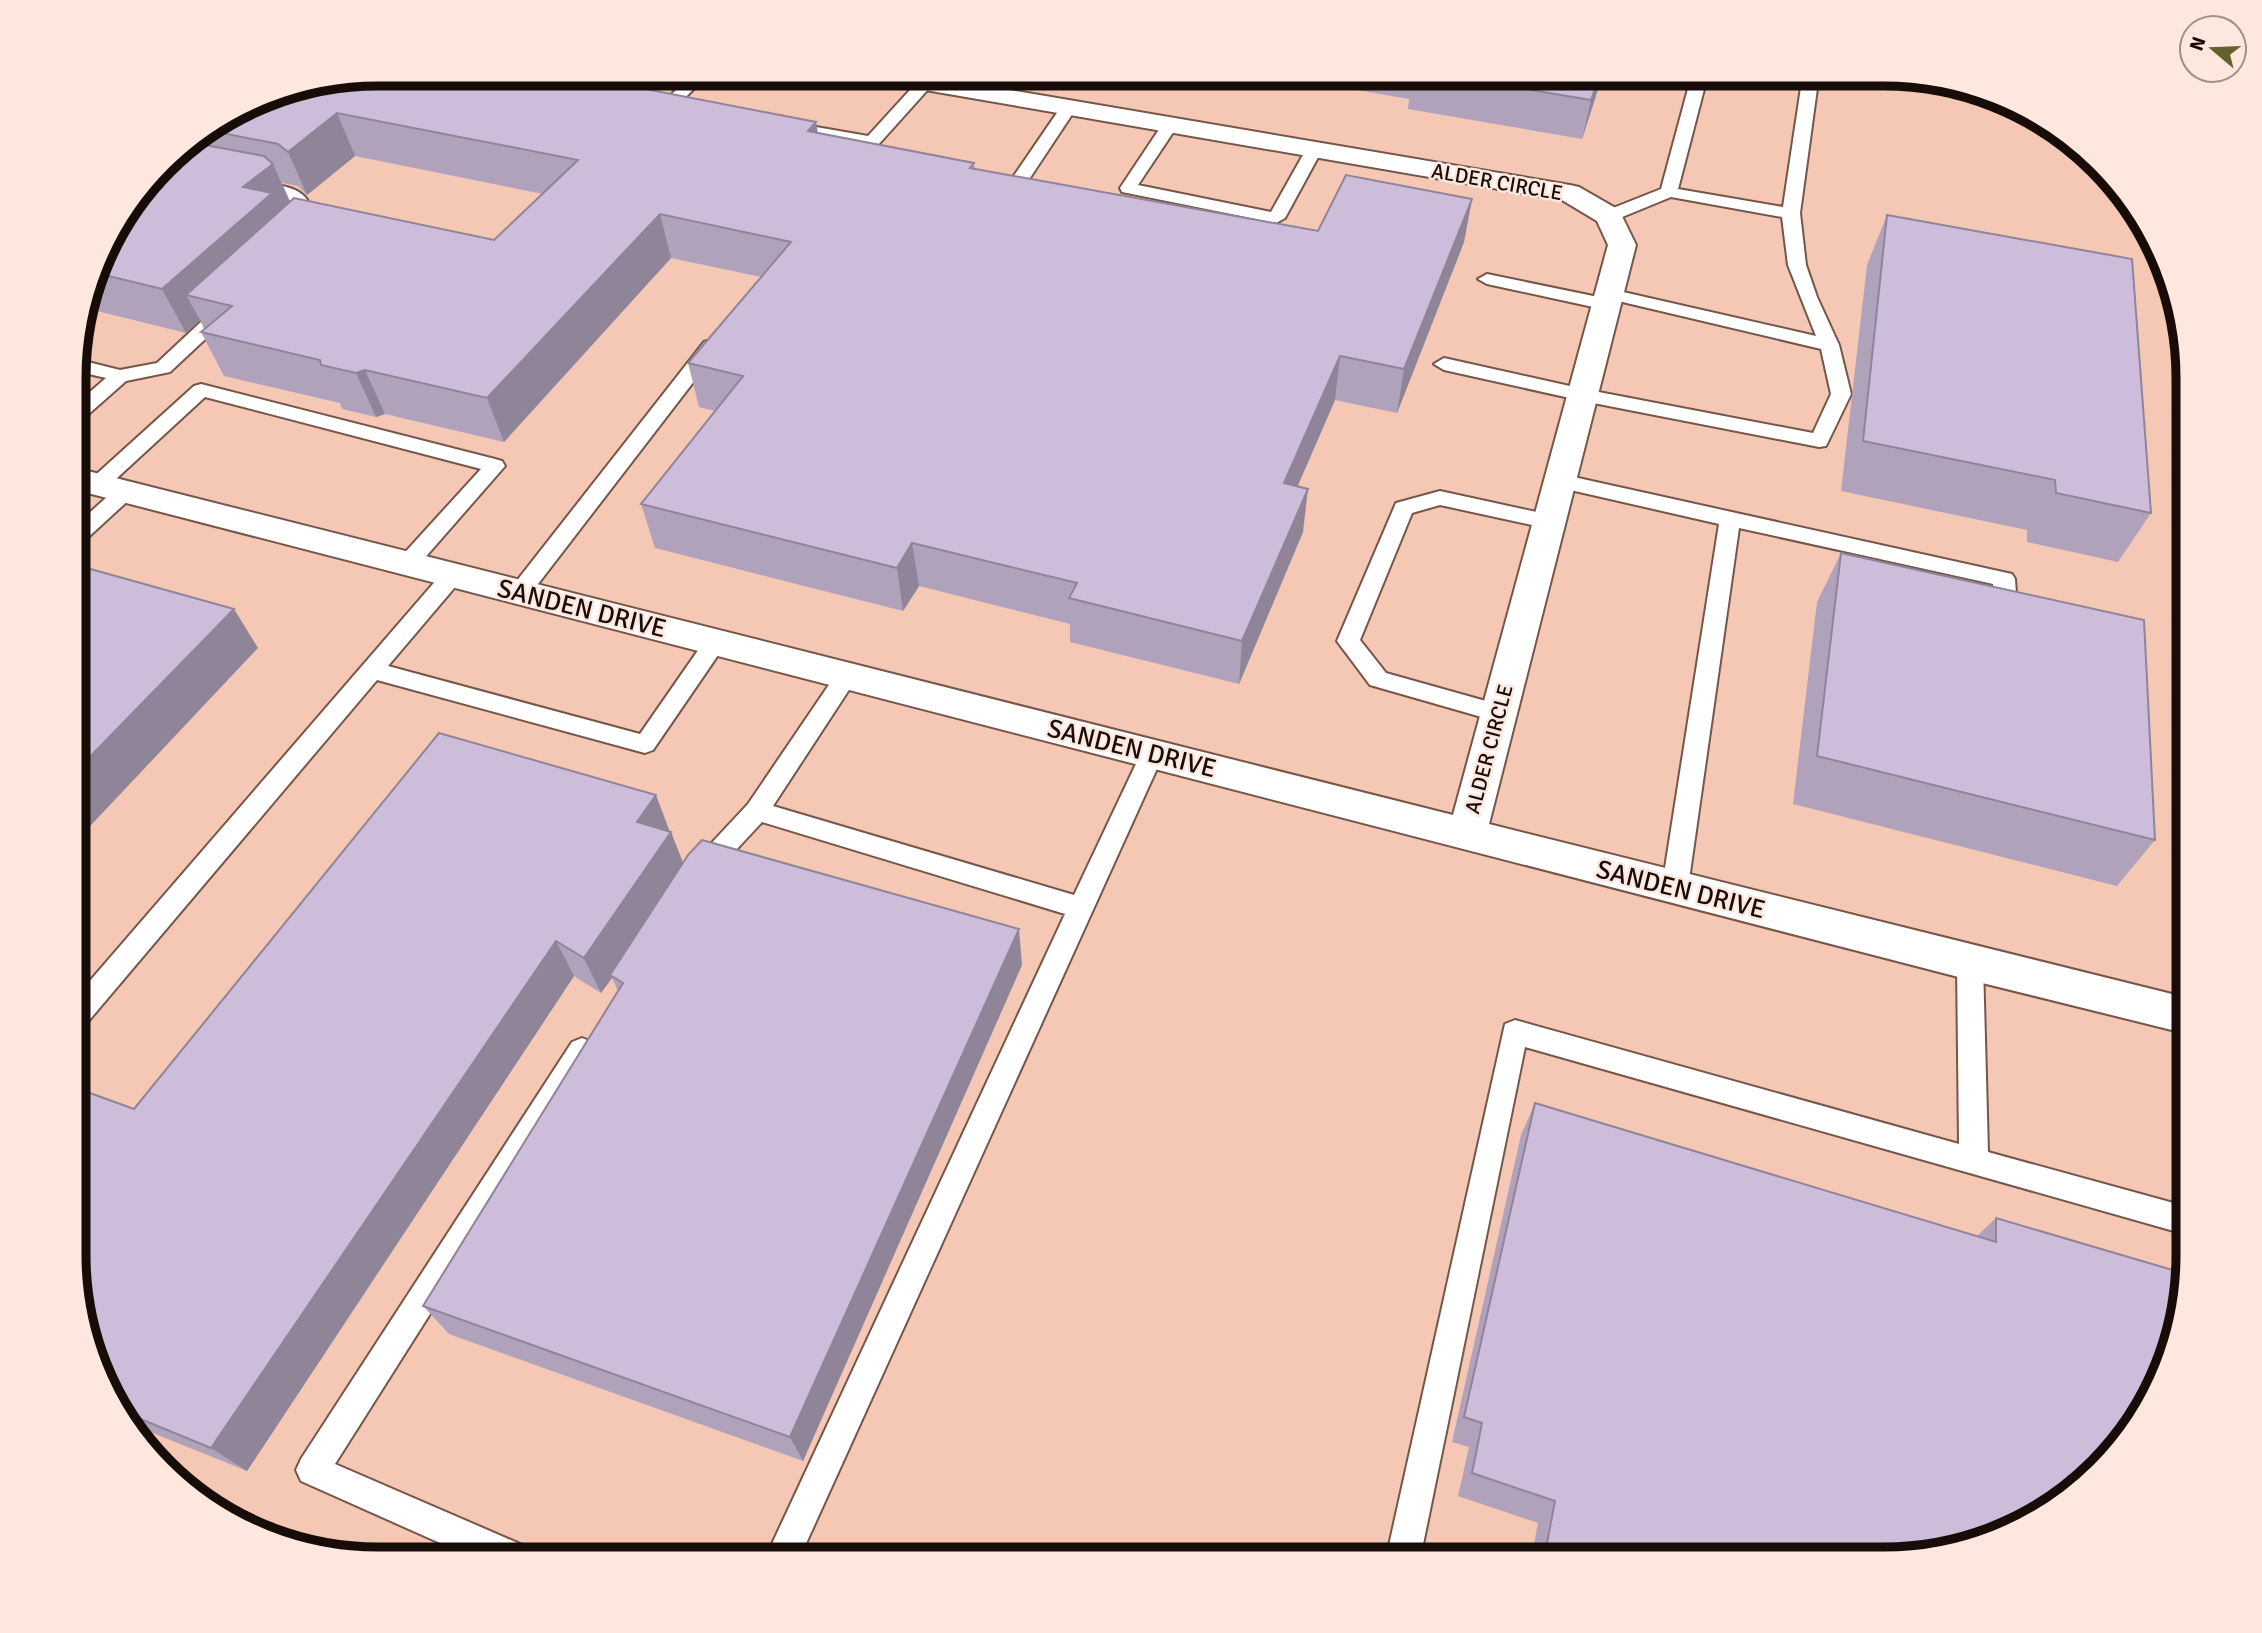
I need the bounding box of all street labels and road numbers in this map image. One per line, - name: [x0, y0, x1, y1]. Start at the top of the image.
- street label: ALDER CIRCLE: [1429, 158, 1565, 206]
- street label: SANDEN DRIVE: [494, 573, 669, 645]
- street label: ALDER CIRCLE: [1459, 682, 1519, 816]
- street label: SANDEN DRIVE: [1044, 713, 1219, 785]
- street label: SANDEN DRIVE: [1593, 854, 1768, 926]

